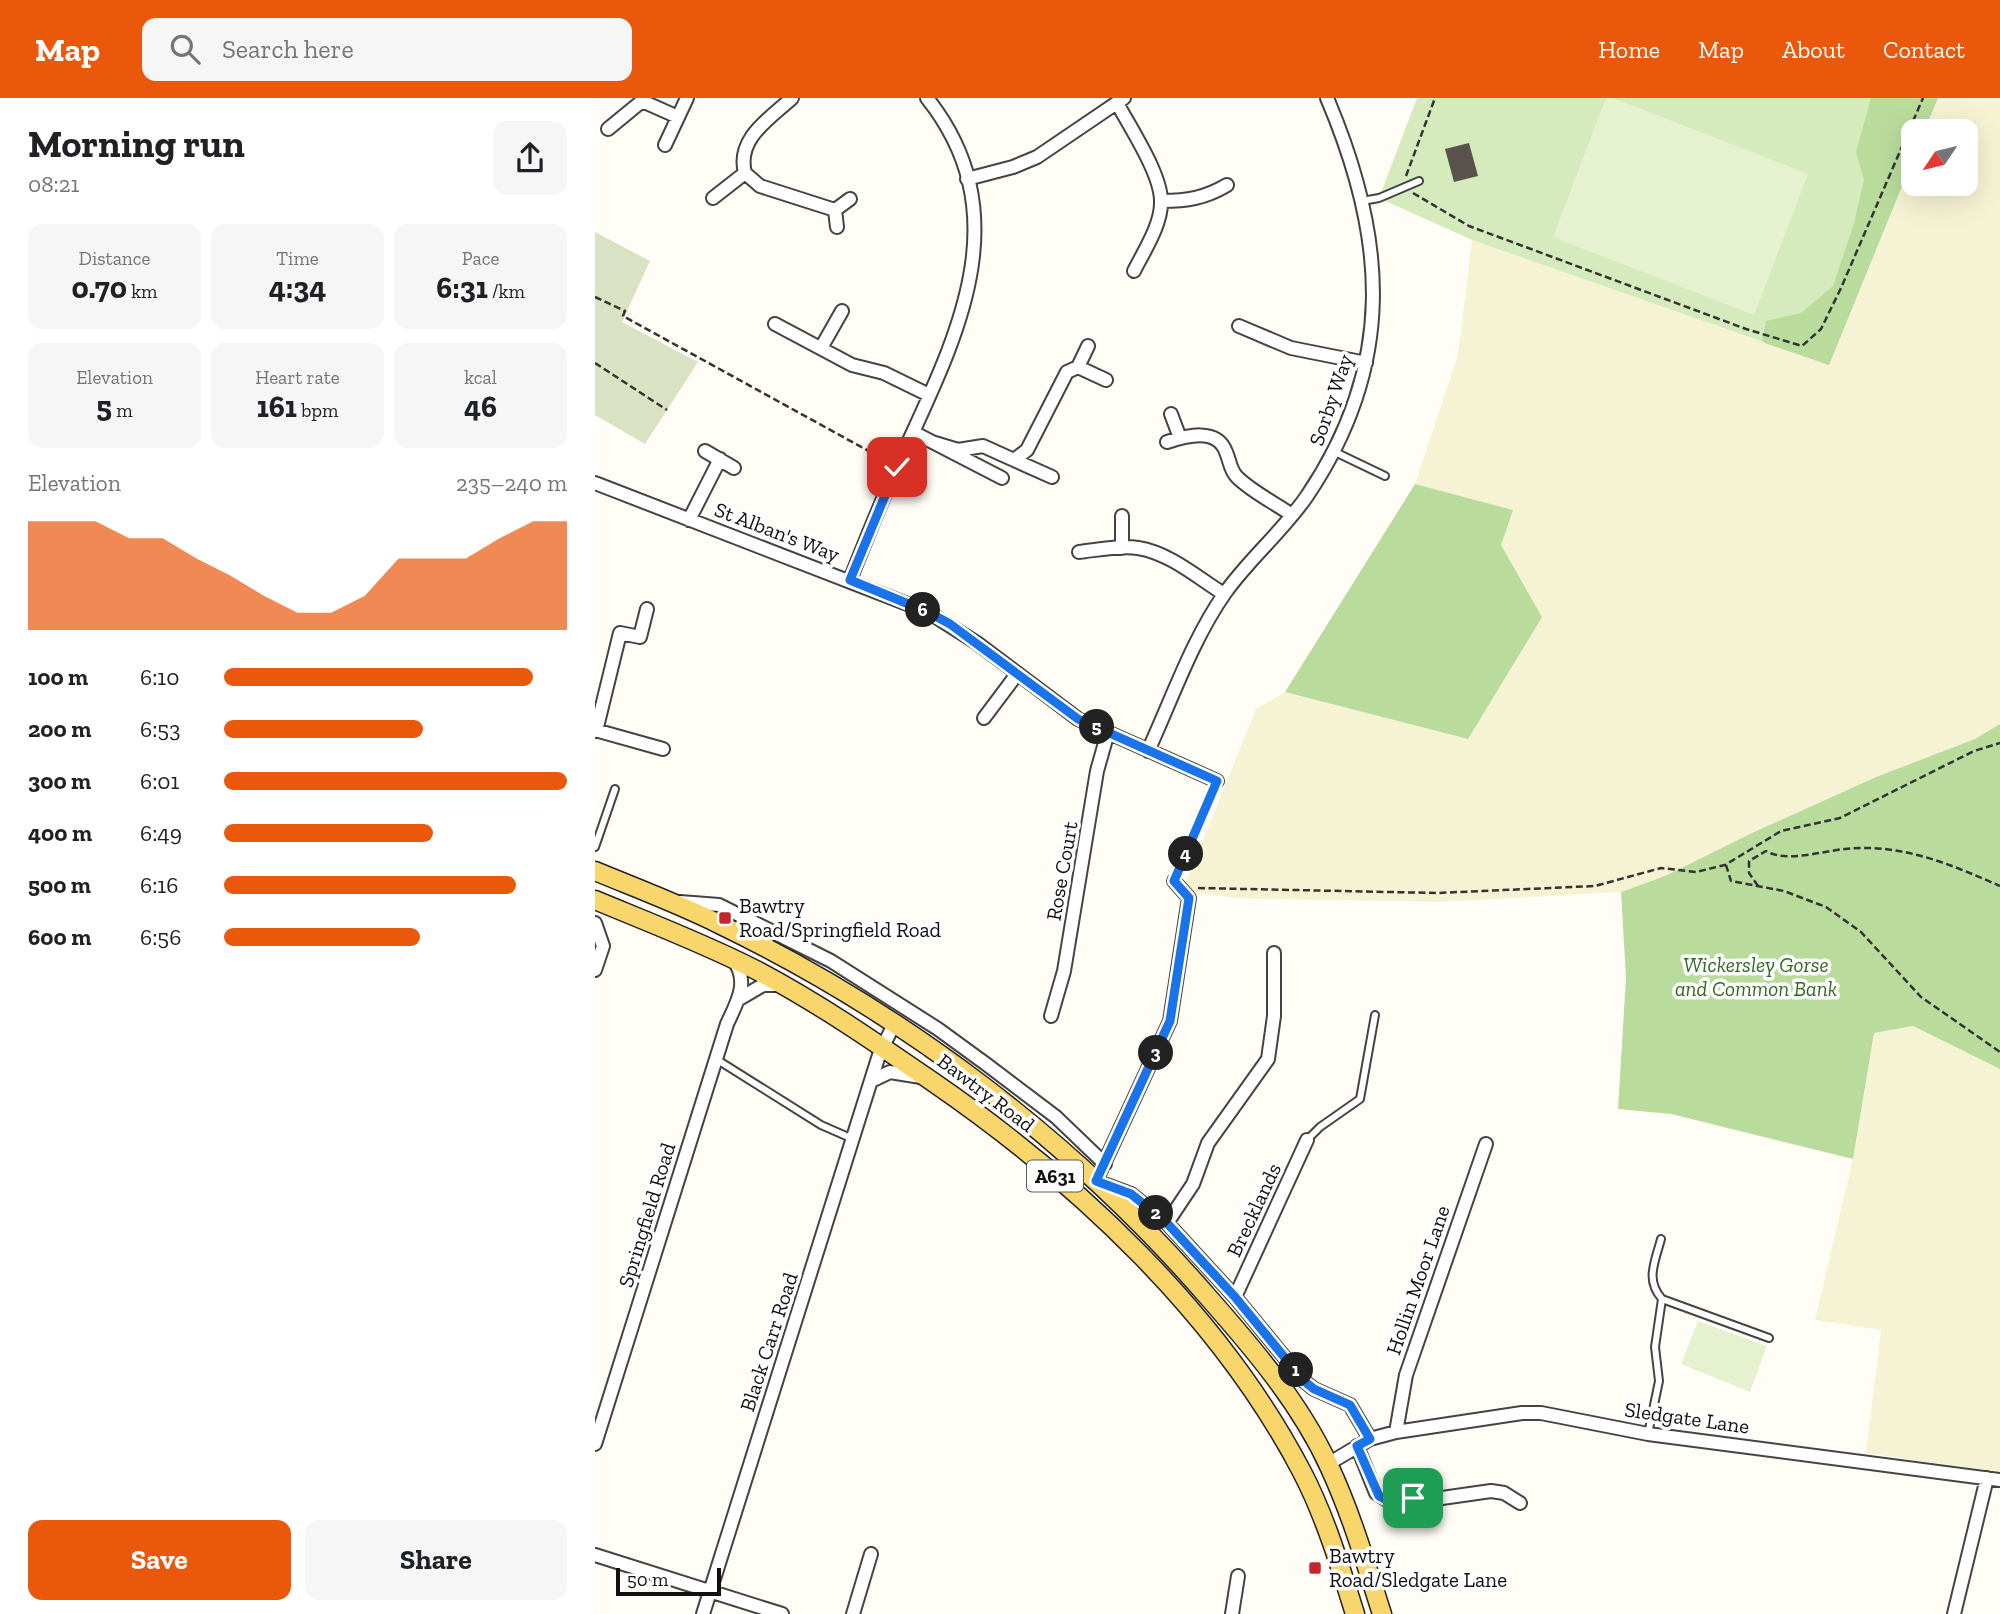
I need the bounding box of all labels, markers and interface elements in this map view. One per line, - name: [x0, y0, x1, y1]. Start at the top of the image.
- search box: [142, 18, 632, 81]
- text: Map: [35, 30, 100, 69]
- icon: search: [166, 30, 204, 68]
- text: Search here: [222, 33, 354, 65]
- text: Home: [1598, 35, 1660, 64]
- text: Map: [1698, 35, 1744, 64]
- text: About: [1782, 35, 1845, 64]
- text: Contact: [1883, 35, 1965, 64]
- north arrow: [1901, 119, 1977, 196]
- map controls: [1901, 119, 1978, 196]
- text: Morning run: [28, 121, 245, 167]
- button: share: [493, 121, 567, 195]
- text: 08:21: [28, 170, 79, 198]
- text: Distance: [79, 247, 150, 270]
- text: Time: [276, 247, 319, 270]
- text: Pace: [462, 247, 499, 270]
- text: 0.70: [71, 270, 127, 306]
- text: 4:34: [269, 270, 326, 306]
- text: 6:31: [436, 270, 488, 306]
- text: km: [127, 280, 158, 303]
- text: /km: [488, 280, 525, 303]
- street label: Sorby Way: [1303, 351, 1358, 449]
- text: Elevation: [76, 366, 153, 389]
- text: Heart rate: [255, 366, 340, 389]
- text: kcal: [464, 366, 497, 389]
- text: 5: [96, 389, 112, 425]
- text: 161: [257, 389, 297, 425]
- text: 46: [464, 389, 497, 425]
- text: m: [112, 399, 133, 422]
- text: bpm: [297, 399, 338, 422]
- pin: [867, 437, 927, 497]
- icon: check: [878, 448, 916, 486]
- text: Elevation: [28, 469, 121, 497]
- text: 235–240 m: [456, 469, 567, 497]
- street label: St Alban's Way: [711, 496, 843, 567]
- pin: 6: [905, 592, 941, 628]
- text: 6: [917, 598, 928, 621]
- text: 100 m: [28, 663, 88, 691]
- text: 6:10: [140, 663, 179, 691]
- pin: 5: [1079, 710, 1115, 744]
- text: 200 m: [28, 715, 91, 743]
- text: 6:53: [140, 715, 180, 743]
- text: 5: [1092, 715, 1101, 738]
- text: 300 m: [28, 767, 91, 795]
- text: 6:01: [140, 767, 179, 795]
- text: 400 m: [28, 819, 92, 847]
- text: 6:49: [140, 819, 182, 847]
- street label: Rose Court: [1041, 819, 1083, 922]
- pin: 4: [1169, 836, 1203, 872]
- text: 4: [1180, 842, 1191, 865]
- text: 500 m: [28, 871, 91, 899]
- text: 6:16: [140, 871, 178, 899]
- place label: Bawtry Road/Springfield Road: [739, 893, 942, 942]
- marker: Bawtry Road/Springfield Road: [717, 910, 733, 926]
- text: 600 m: [28, 923, 91, 951]
- text: 6:56: [140, 923, 181, 951]
- park label: Wickersley Gorse and Common Bank: [1675, 952, 1837, 1001]
- pin: 3: [1139, 1035, 1173, 1070]
- text: 3: [1150, 1041, 1161, 1064]
- street label: Bawtry Road: [933, 1048, 1040, 1138]
- street label: Springfield Road: [613, 1139, 681, 1290]
- street label: Brecklands: [1221, 1159, 1286, 1261]
- road number: A631: [1027, 1160, 1083, 1192]
- pin: 2: [1139, 1196, 1173, 1230]
- text: 2: [1150, 1201, 1161, 1224]
- street label: Hollin Moor Lane: [1380, 1202, 1455, 1358]
- street label: Black Carr Road: [734, 1269, 803, 1414]
- pin: 1: [1279, 1352, 1313, 1388]
- text: 1: [1292, 1358, 1299, 1381]
- street label: Sledgate Lane: [1623, 1396, 1751, 1439]
- pin: [1383, 1468, 1443, 1528]
- icon: arrive: [1394, 1479, 1432, 1517]
- button: Save: [28, 1520, 291, 1600]
- button: Share: [305, 1520, 567, 1600]
- place label: Bawtry Road/Sledgate Lane: [1329, 1543, 1507, 1592]
- marker: Bawtry Road/Sledgate Lane: [1307, 1560, 1323, 1576]
- scale bar: [616, 1565, 721, 1597]
- text: 50 m: [627, 1568, 668, 1591]

